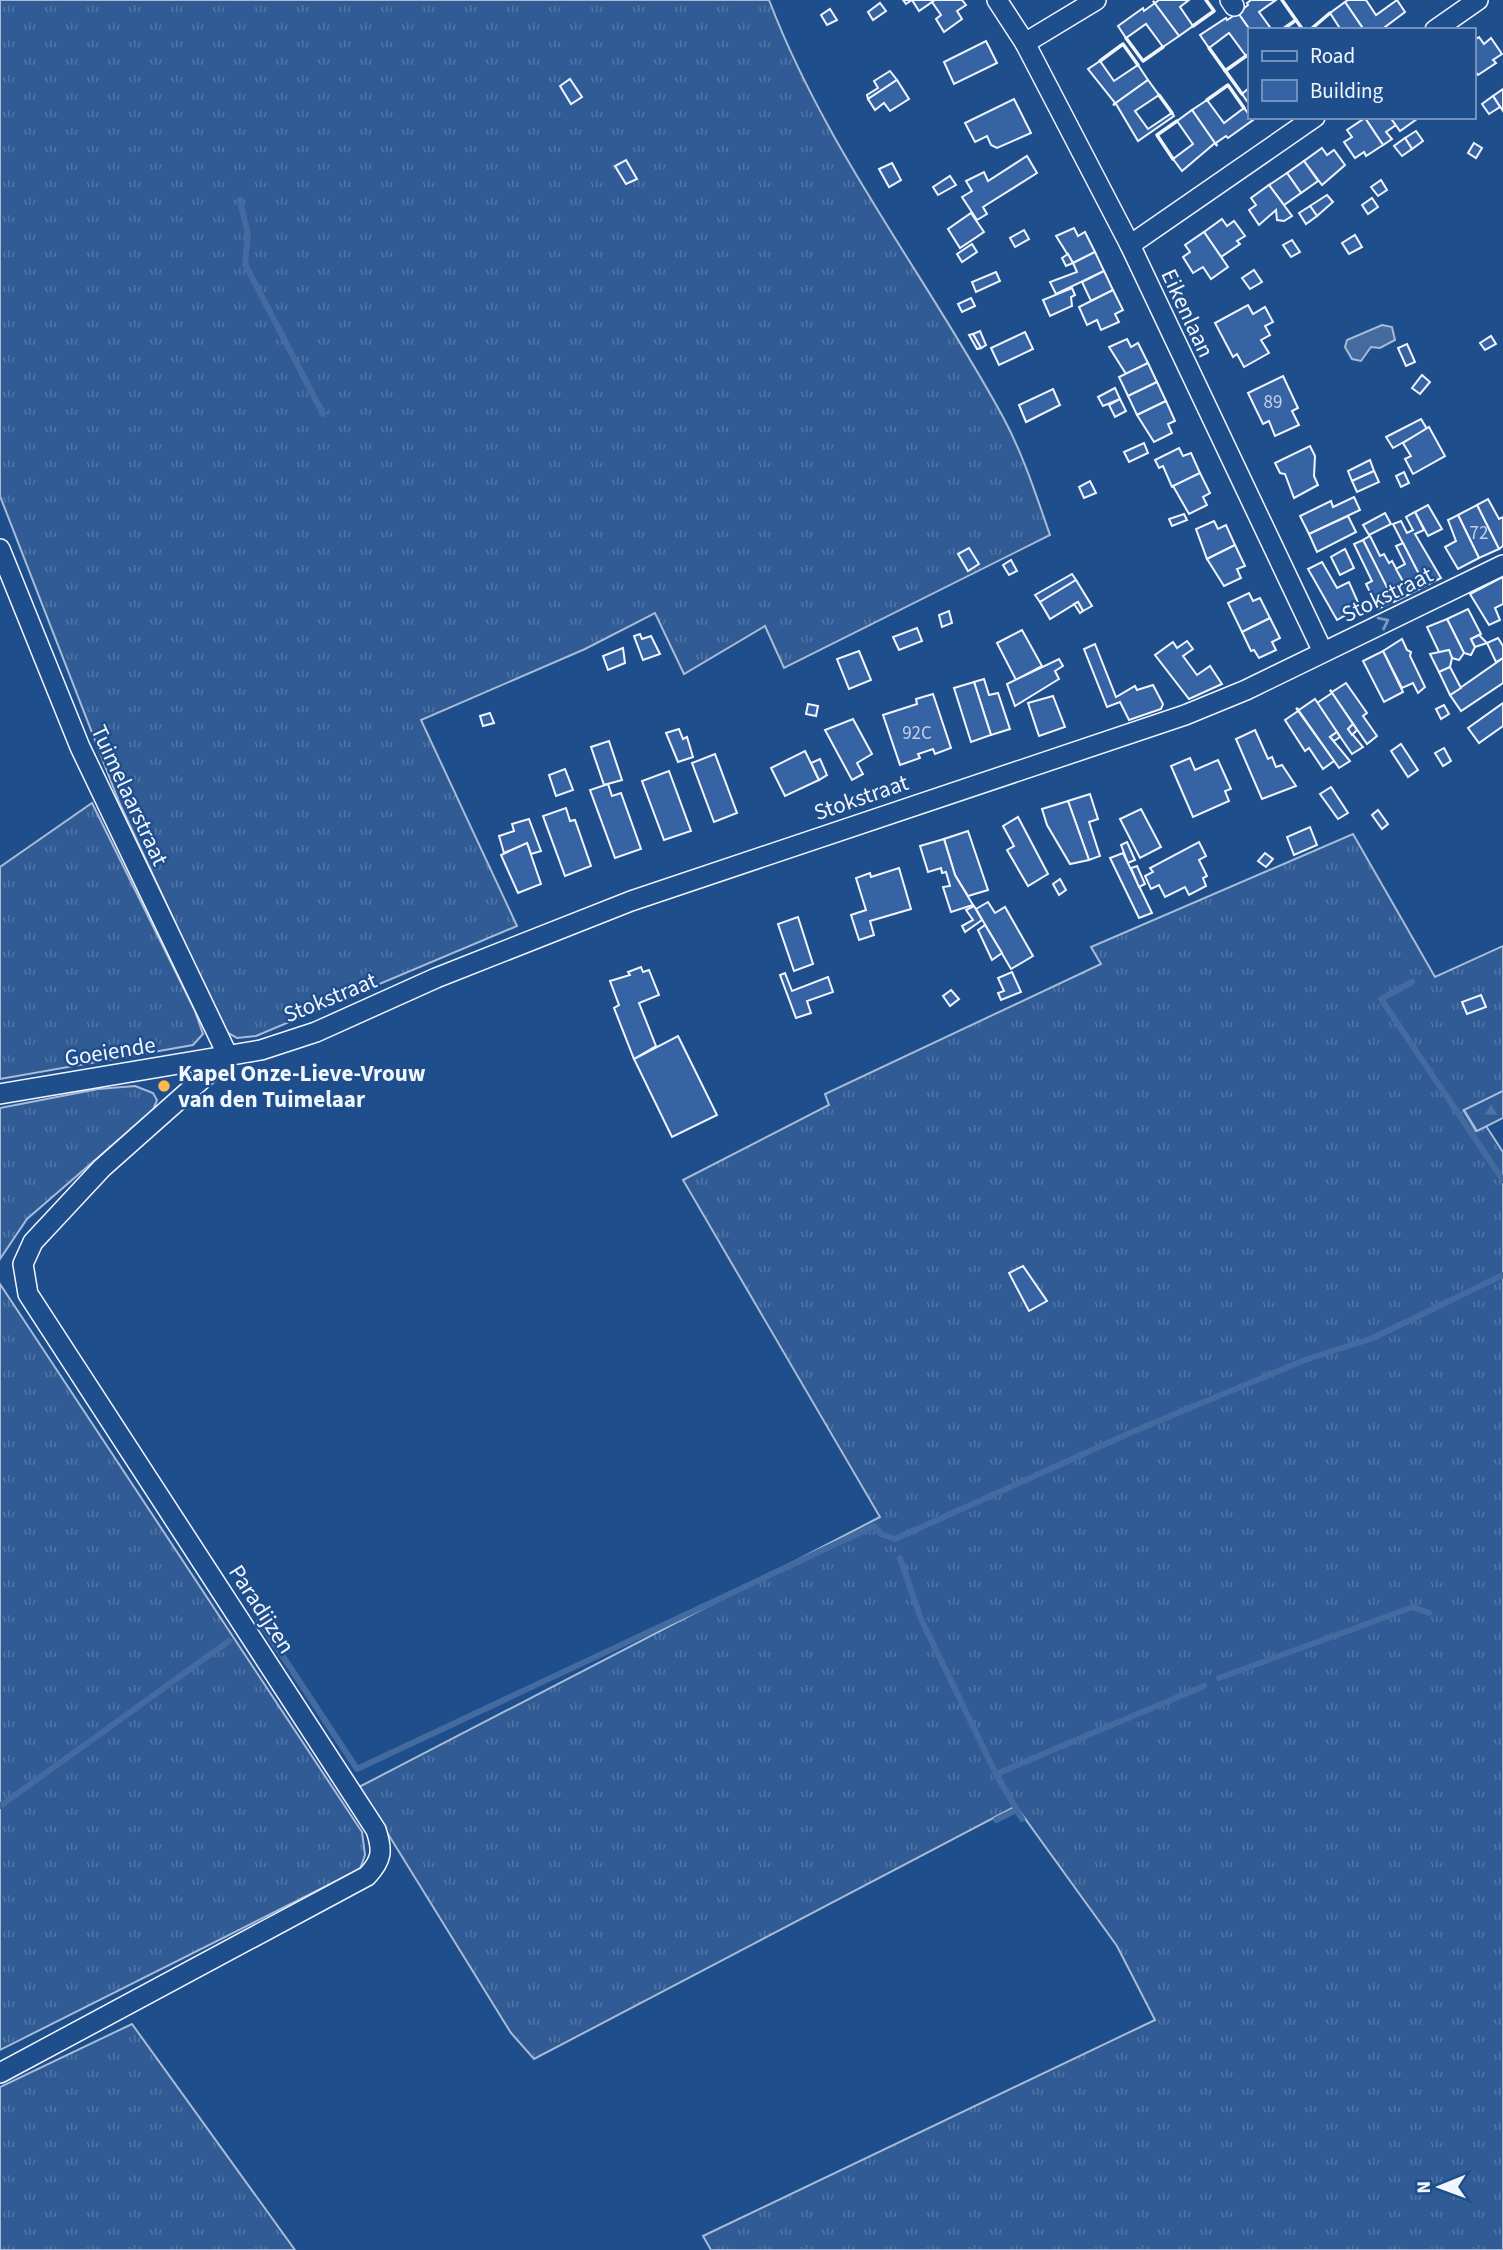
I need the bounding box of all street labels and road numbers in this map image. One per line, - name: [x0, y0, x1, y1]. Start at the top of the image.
- street label: Eikenlaan: [1153, 263, 1222, 363]
- street label: Stokstraat: [1336, 558, 1439, 631]
- street label: Tuimelaarstraat: [82, 719, 177, 871]
- street label: Stokstraat: [809, 766, 913, 829]
- street label: Stokstraat: [279, 964, 382, 1031]
- street label: Goeiende: [62, 1028, 158, 1075]
- street label: Paradijzen: [220, 1558, 303, 1660]

